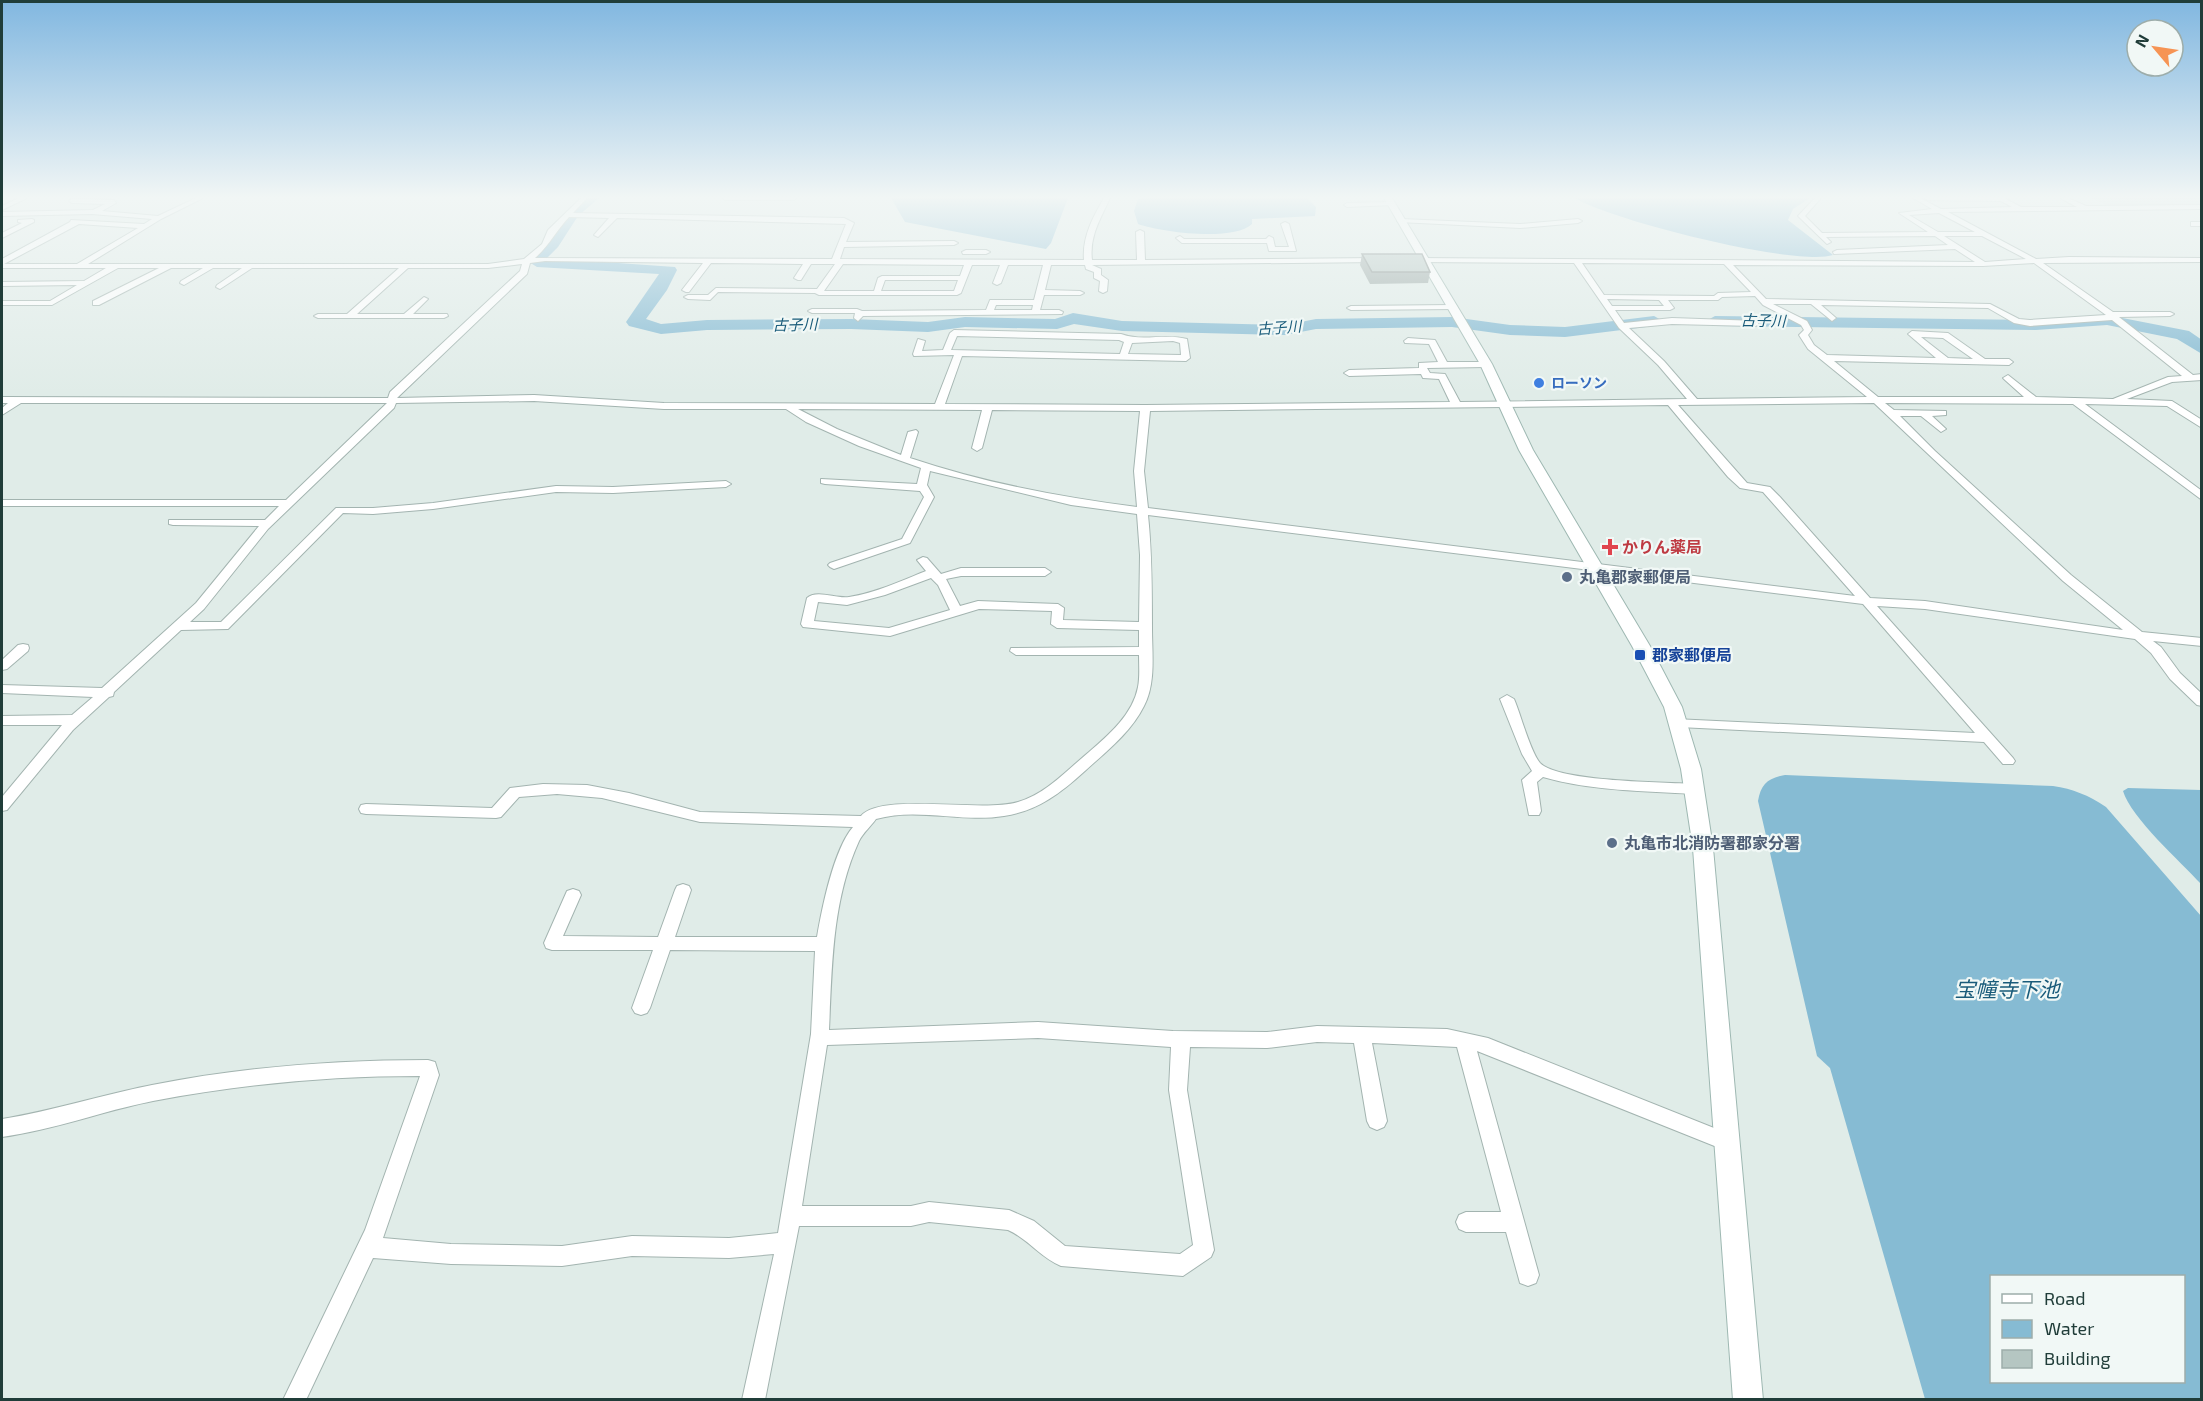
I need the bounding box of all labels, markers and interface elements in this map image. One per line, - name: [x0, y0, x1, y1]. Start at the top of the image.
- north arrow: [2125, 18, 2185, 78]
- text: N: [2130, 31, 2153, 50]
- water label: 古子川: [1740, 311, 1788, 329]
- water label: 古子川: [772, 315, 820, 333]
- water label: 古子川: [1256, 316, 1304, 338]
- place label: ローソン: [1551, 374, 1607, 391]
- marker: ローソン: [1532, 376, 1546, 390]
- place label: かりん薬局: [1622, 537, 1702, 556]
- marker: かりん薬局: [1603, 540, 1617, 554]
- place label: 丸亀郡家郵便局: [1579, 567, 1691, 586]
- marker: 丸亀郡家郵便局: [1560, 570, 1574, 584]
- place label: 郡家郵便局: [1652, 645, 1732, 664]
- marker: 郡家郵便局: [1633, 648, 1647, 662]
- place label: 丸亀市北消防署郡家分署: [1624, 833, 1800, 852]
- marker: 丸亀市北消防署郡家分署: [1605, 836, 1619, 850]
- water label: 宝幢寺下池: [1955, 976, 2061, 1001]
- legend: [1990, 1275, 2185, 1383]
- text: Road: [2044, 1287, 2085, 1309]
- text: Water: [2044, 1317, 2094, 1339]
- text: Building: [2044, 1347, 2111, 1369]

